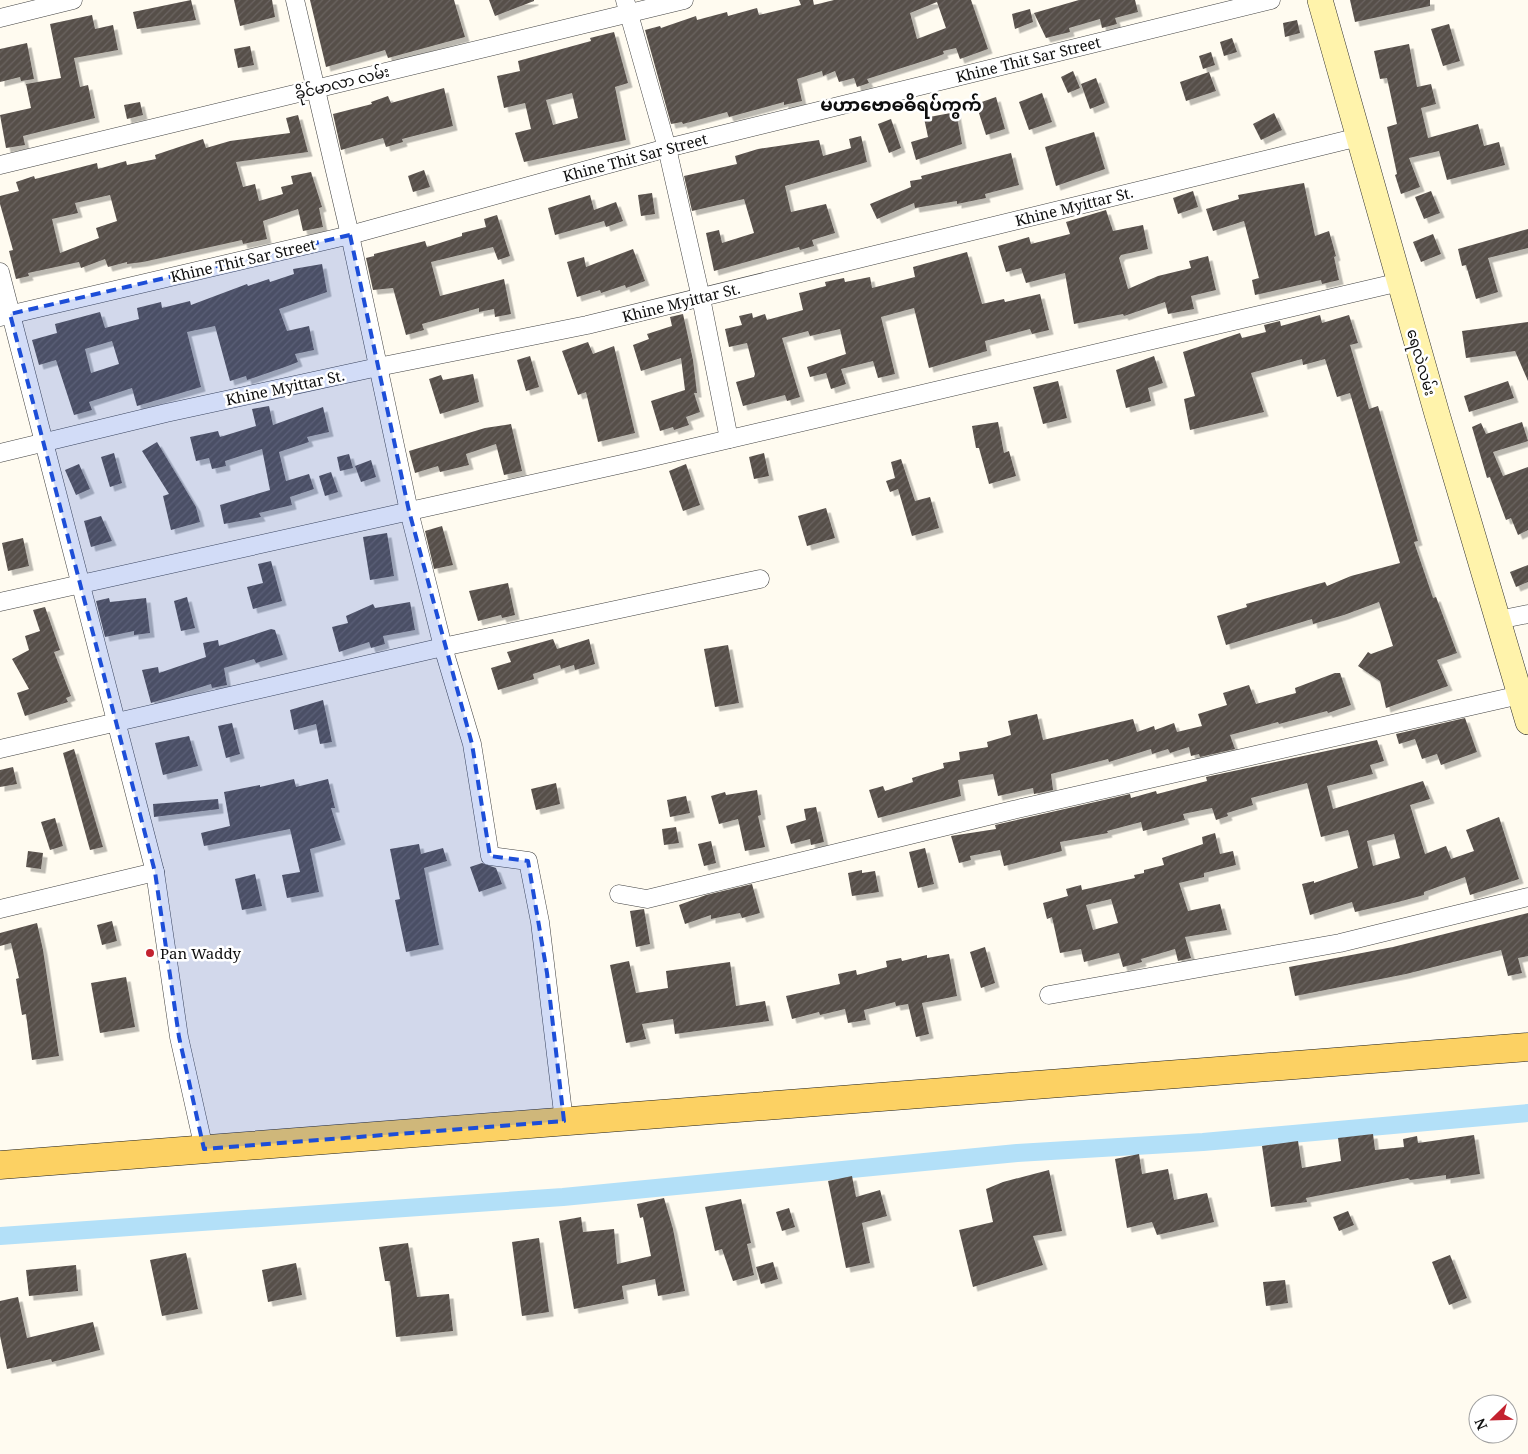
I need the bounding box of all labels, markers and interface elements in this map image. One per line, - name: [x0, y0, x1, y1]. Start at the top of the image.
- street label: Khine Thit Sar Street: [954, 31, 1102, 87]
- street label: ခိုင်မာလာ လမ်း: [293, 61, 392, 106]
- district label: မဟာဗောဓဓိရပ်ကွက်: [820, 92, 982, 119]
- street label: Khine Thit Sar Street: [561, 128, 709, 186]
- street label: Khine Myittar St.: [1013, 182, 1135, 230]
- street label: Khine Thit Sar Street: [168, 234, 318, 286]
- street label: Khine Myittar St.: [620, 278, 742, 326]
- street label: ရေလဲလမ်း: [1400, 326, 1441, 399]
- street label: Khine Myittar St.: [224, 365, 346, 409]
- place label: Pan Waddy: [160, 943, 242, 963]
- marker: Pan Waddy: [144, 947, 156, 959]
- north arrow: [1468, 1394, 1518, 1444]
- text: N: [1470, 1415, 1491, 1433]

